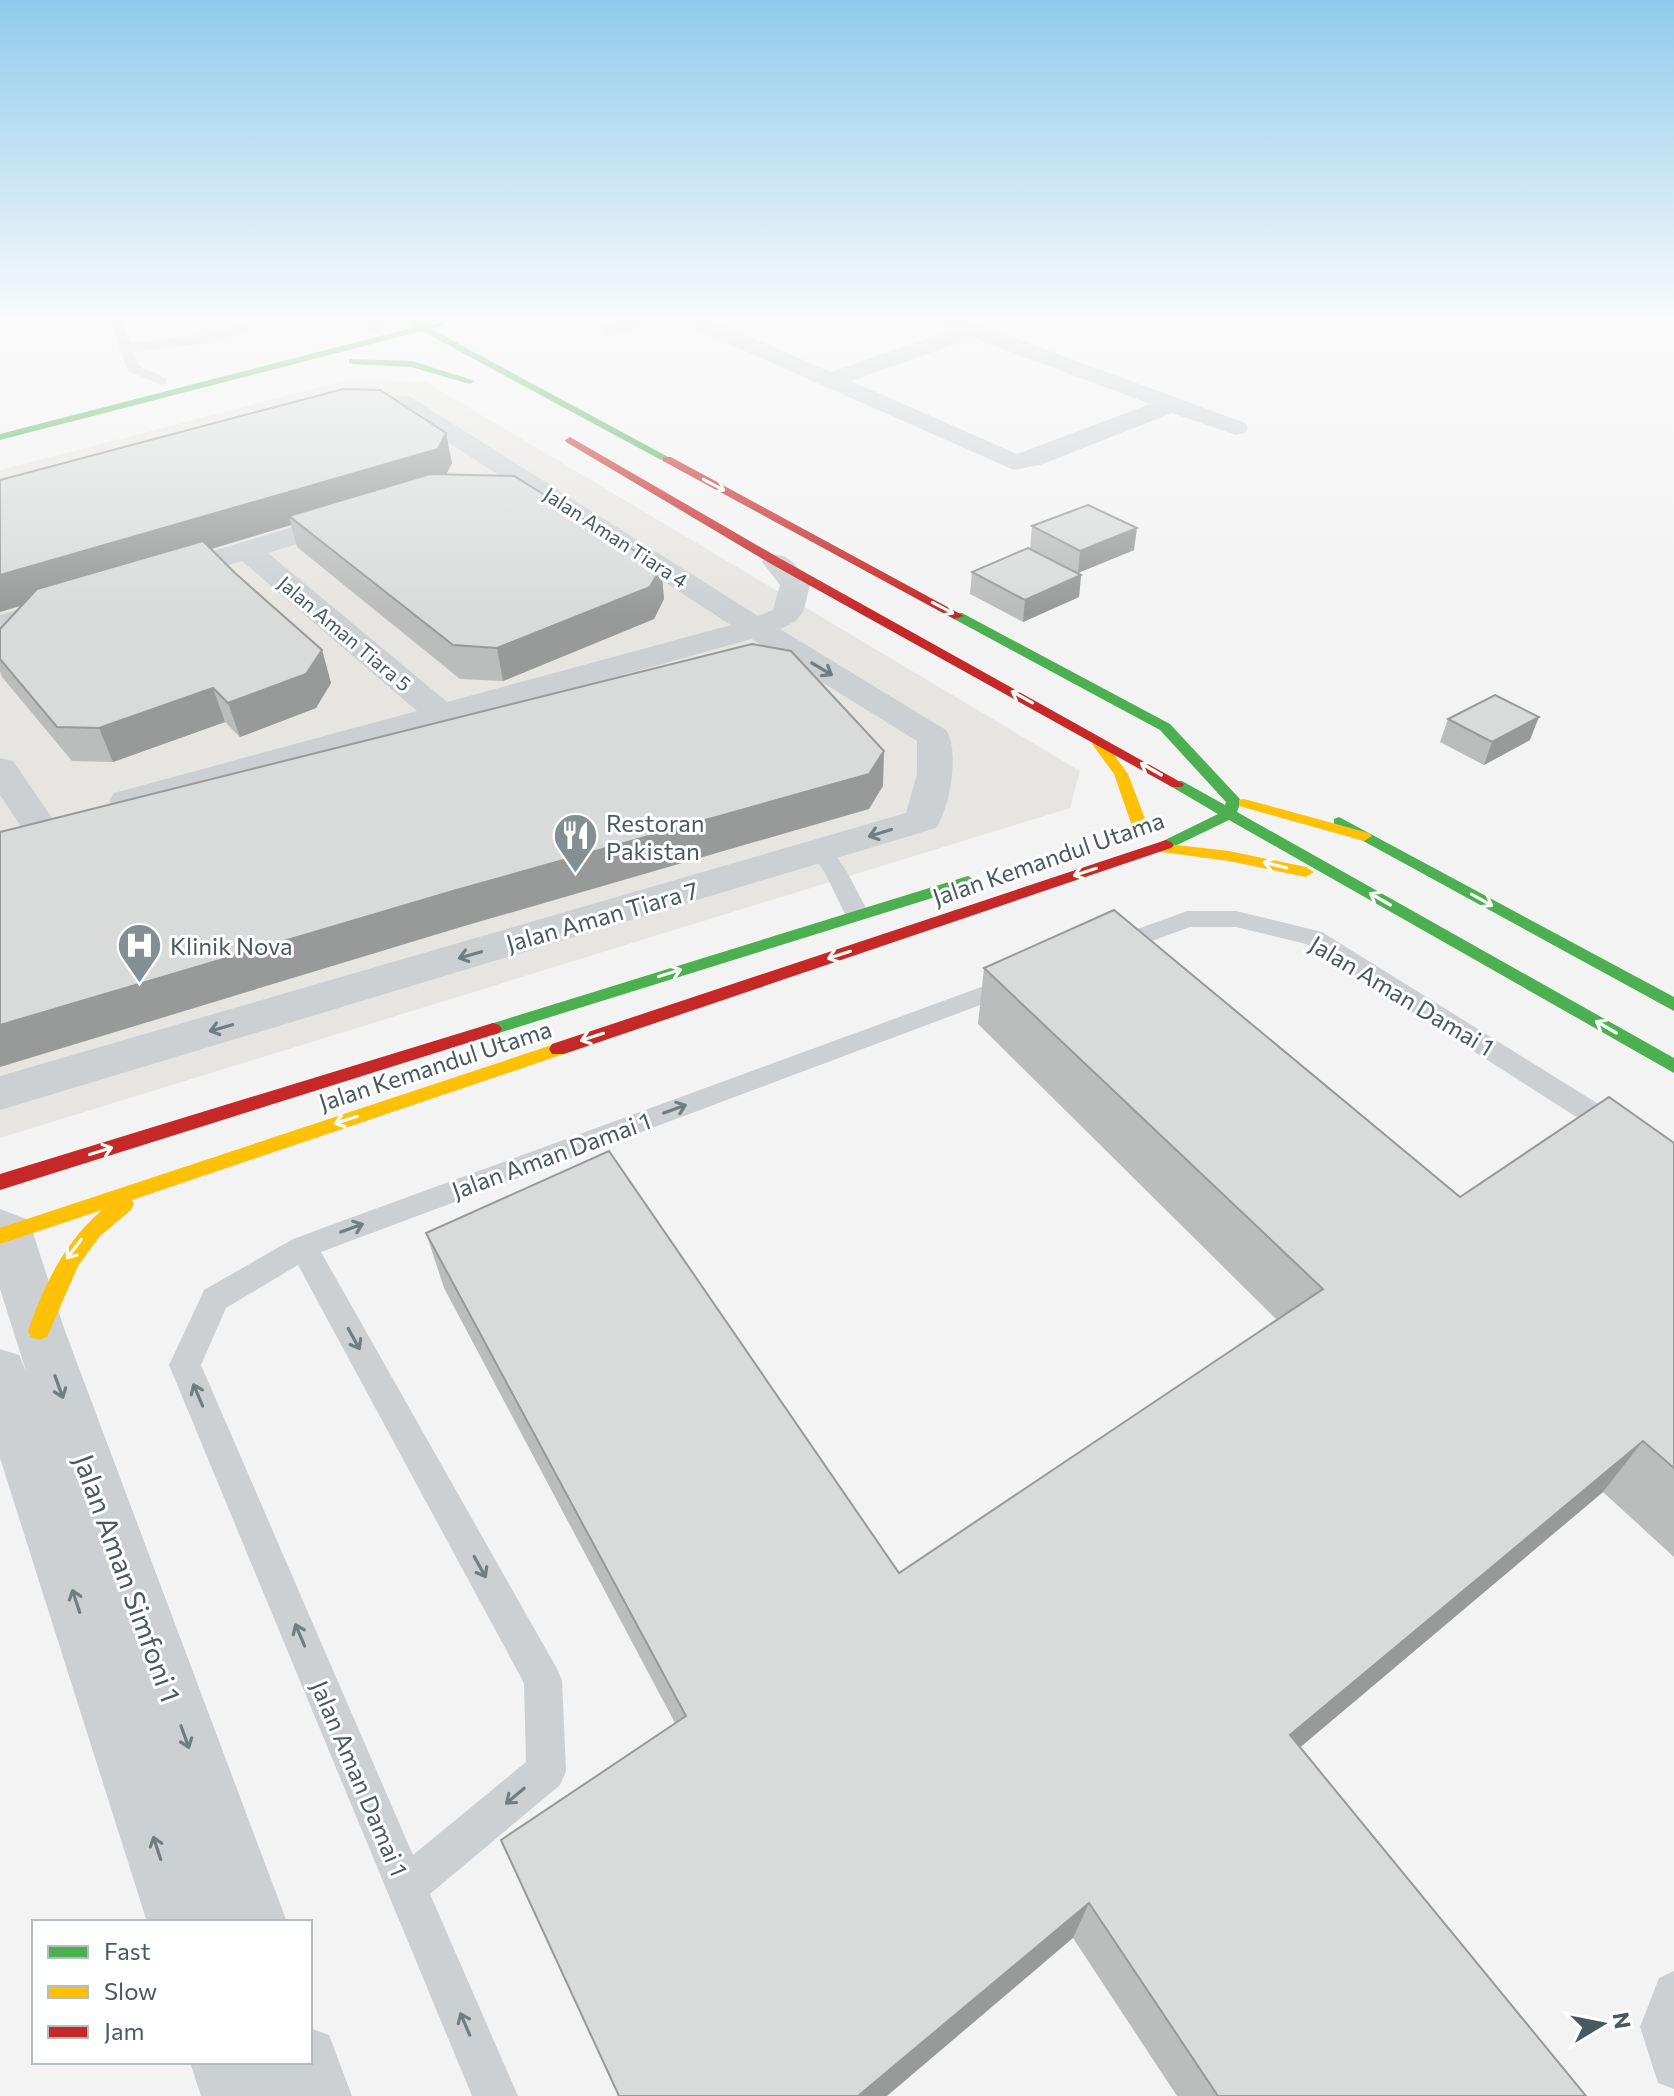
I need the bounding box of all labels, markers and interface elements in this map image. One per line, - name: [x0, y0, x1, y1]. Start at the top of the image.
- one-way arrow: [702, 478, 725, 494]
- street label: Jalan Aman Tiara 4: [540, 482, 692, 592]
- street label: Jalan Aman Tiara 5: [274, 570, 416, 696]
- one-way arrow: [931, 601, 954, 617]
- one-way arrow: [811, 661, 833, 677]
- one-way arrow: [1011, 688, 1034, 704]
- one-way arrow: [1140, 761, 1163, 777]
- street label: Jalan Kemandul Utama: [928, 805, 1168, 911]
- place label: Restoran Pakistan: [606, 808, 704, 865]
- restaurant icon: Restoran Pakistan: [551, 812, 599, 875]
- one-way arrow: [868, 826, 894, 841]
- one-way arrow: [1263, 856, 1289, 871]
- one-way arrow: [1073, 866, 1098, 881]
- street label: Jalan Aman Tiara 7: [503, 875, 701, 957]
- one-way arrow: [1369, 891, 1392, 907]
- one-way arrow: [1470, 893, 1493, 909]
- hospital icon: Klinik Nova: [115, 921, 163, 984]
- street label: Jalan Aman Damai 1: [1305, 929, 1499, 1061]
- place label: Klinik Nova: [170, 931, 293, 960]
- one-way arrow: [458, 948, 484, 963]
- one-way arrow: [827, 949, 852, 963]
- one-way arrow: [657, 965, 682, 979]
- street label: Jalan Kemandul Utama: [315, 1014, 555, 1116]
- one-way arrow: [1595, 1019, 1618, 1035]
- one-way arrow: [208, 1021, 234, 1036]
- one-way arrow: [580, 1031, 605, 1046]
- one-way arrow: [662, 1101, 687, 1115]
- street label: Jalan Aman Damai 1: [448, 1106, 654, 1204]
- one-way arrow: [333, 1113, 358, 1128]
- one-way arrow: [88, 1143, 114, 1158]
- one-way arrow: [339, 1220, 364, 1234]
- one-way arrow: [66, 1238, 83, 1259]
- one-way arrow: [347, 1327, 362, 1351]
- one-way arrow: [53, 1374, 67, 1399]
- one-way arrow: [190, 1383, 205, 1408]
- street label: Jalan Aman Simfoni 1: [67, 1449, 189, 1707]
- one-way arrow: [473, 1554, 488, 1578]
- one-way arrow: [67, 1589, 82, 1614]
- one-way arrow: [291, 1623, 306, 1648]
- street label: Jalan Aman Damai 1: [306, 1676, 414, 1880]
- one-way arrow: [179, 1724, 193, 1749]
- one-way arrow: [505, 1787, 526, 1805]
- one-way arrow: [149, 1836, 164, 1861]
- legend: [32, 1920, 312, 2064]
- text: Fast: [104, 1936, 151, 1965]
- text: Slow: [104, 1976, 157, 2005]
- north arrow: [1562, 1984, 1642, 2064]
- text: N: [1607, 2010, 1637, 2031]
- one-way arrow: [456, 2012, 471, 2037]
- text: Jam: [104, 2016, 144, 2045]

